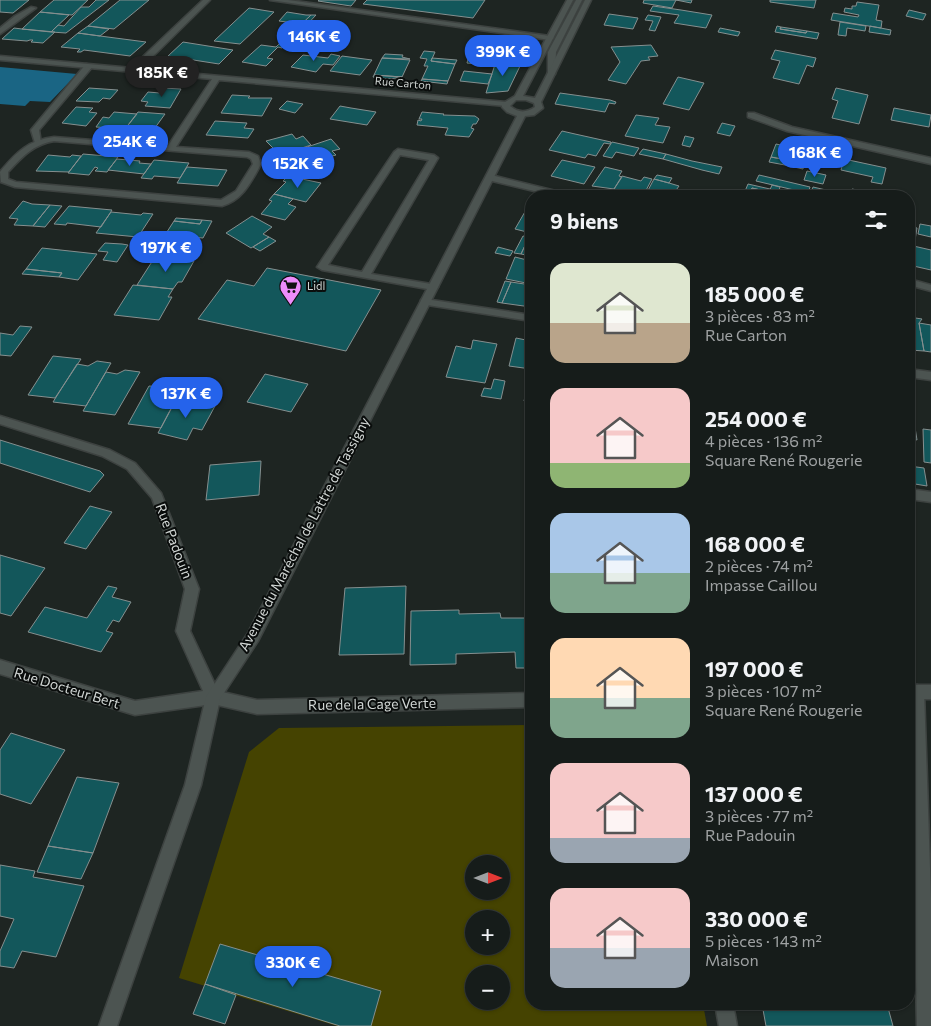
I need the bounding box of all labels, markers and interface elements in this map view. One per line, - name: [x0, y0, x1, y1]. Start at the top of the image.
- pin: 146K €: [273, 20, 355, 62]
- text: 146K €: [288, 26, 340, 45]
- pin: 399K €: [462, 34, 544, 77]
- text: 399K €: [476, 41, 530, 60]
- pin: 185K €: [121, 56, 203, 98]
- text: 185K €: [136, 62, 188, 81]
- street label: Rue Carton: [374, 74, 432, 91]
- pin: 254K €: [89, 124, 171, 167]
- text: 254K €: [103, 131, 157, 150]
- pin: 168K €: [774, 136, 856, 178]
- text: 168K €: [789, 142, 841, 161]
- pin: 152K €: [257, 146, 339, 189]
- text: 152K €: [272, 153, 324, 172]
- icon: filters: [862, 206, 890, 234]
- text: 9 biens: [550, 208, 618, 233]
- pin: 197K €: [125, 230, 207, 273]
- text: 197K €: [140, 237, 192, 256]
- supermarket icon: Lidl: [279, 274, 303, 305]
- place label: Lidl: [307, 279, 325, 292]
- text: 185 000 €: [705, 281, 804, 306]
- icon: home: [590, 283, 650, 343]
- text: 3 pièces · 83 m²: [705, 306, 815, 325]
- text: Rue Carton: [705, 325, 787, 344]
- pin: 137K €: [145, 376, 227, 419]
- text: 137K €: [161, 383, 211, 402]
- text: 254 000 €: [705, 406, 807, 431]
- icon: home: [590, 408, 650, 468]
- street label: Avenue du Maréchal de Lattre de Tassigny: [234, 414, 373, 654]
- text: 4 pièces · 136 m²: [705, 431, 822, 450]
- text: Square René Rougerie: [705, 450, 863, 469]
- street label: Rue Padouin: [152, 501, 197, 581]
- text: 168 000 €: [705, 531, 805, 556]
- icon: home: [590, 533, 650, 593]
- text: 2 pièces · 74 m²: [705, 556, 813, 575]
- text: Impasse Caillou: [705, 575, 817, 594]
- text: 197 000 €: [705, 656, 803, 681]
- icon: home: [590, 658, 650, 718]
- street label: Rue Docteur Bert: [12, 663, 122, 712]
- text: 3 pièces · 107 m²: [705, 681, 822, 700]
- street label: Rue de la Cage Verte: [308, 694, 436, 713]
- text: Square René Rougerie: [705, 700, 863, 719]
- text: 137 000 €: [705, 781, 803, 806]
- icon: home: [590, 783, 650, 843]
- text: 3 pièces · 77 m²: [705, 806, 813, 825]
- text: Rue Padouin: [705, 825, 796, 844]
- north arrow: [465, 855, 510, 900]
- map controls: [465, 855, 510, 1010]
- text: 330 000 €: [705, 906, 808, 931]
- icon: home: [590, 908, 650, 968]
- button: +: [465, 910, 510, 955]
- text: 5 pièces · 143 m²: [705, 931, 822, 950]
- pin: 330K €: [252, 946, 334, 988]
- text: Maison: [705, 950, 759, 969]
- text: 330K €: [266, 952, 320, 971]
- button: −: [465, 965, 510, 1010]

